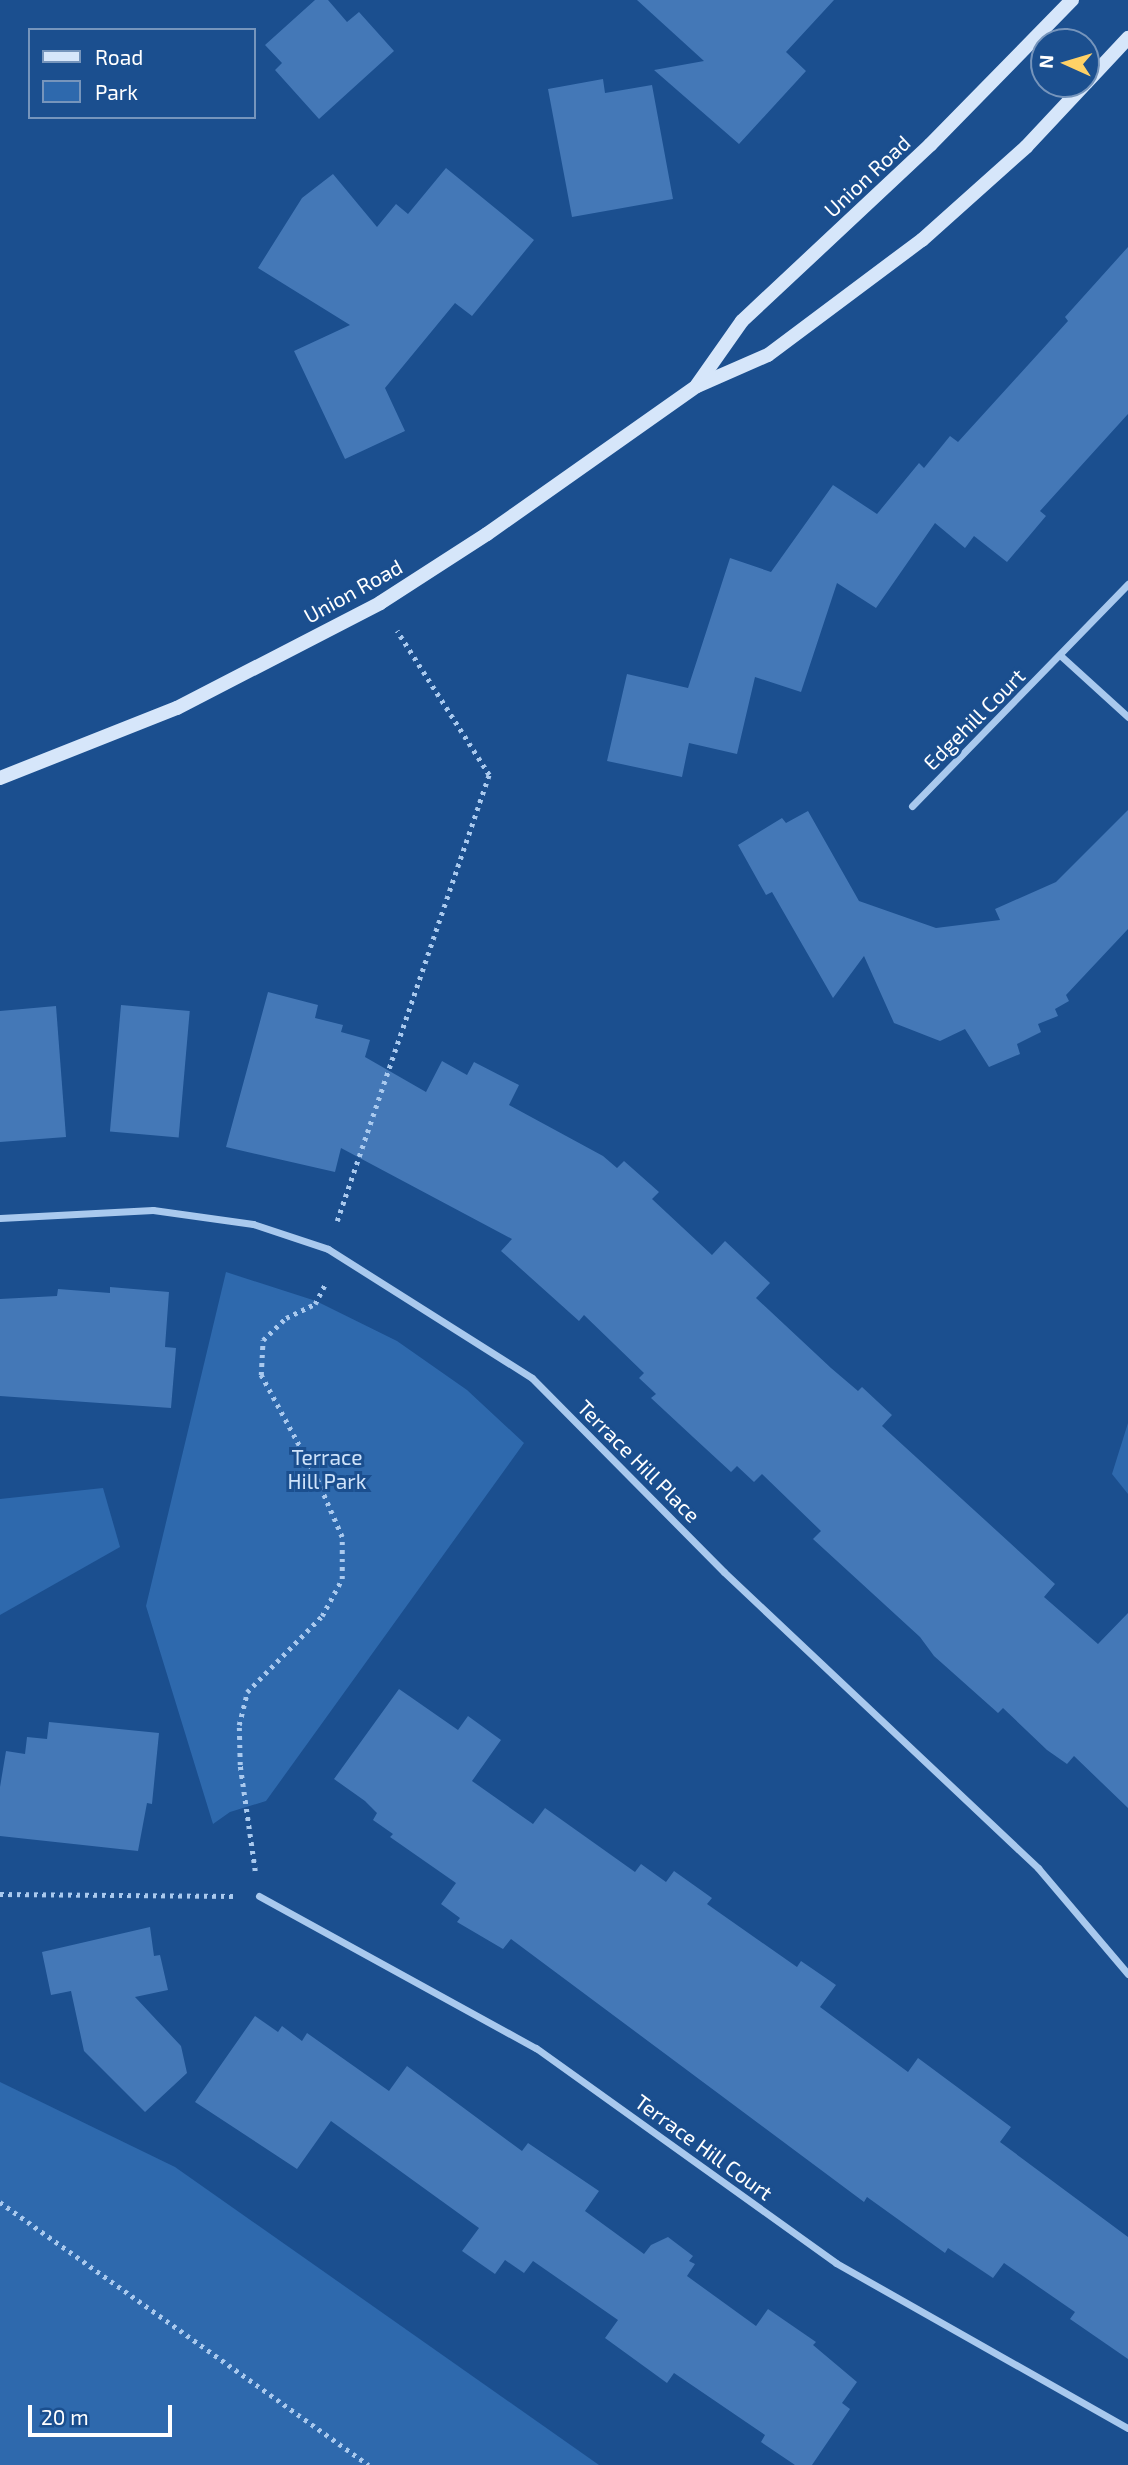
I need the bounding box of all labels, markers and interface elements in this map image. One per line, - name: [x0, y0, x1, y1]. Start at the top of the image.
- legend: [28, 28, 256, 119]
- north arrow: [1030, 28, 1100, 98]
- text: Road: [95, 44, 143, 69]
- text: N: [1034, 54, 1057, 69]
- text: Park: [95, 79, 138, 104]
- street label: Union Road: [819, 130, 915, 222]
- street label: Union Road: [299, 554, 407, 628]
- street label: Edgehill Court: [918, 663, 1030, 775]
- street label: Terrace Hill Place: [572, 1394, 706, 1528]
- park label: Terrace Hill Park: [287, 1444, 367, 1494]
- street label: Terrace Hill Court: [630, 2089, 778, 2205]
- scale bar: [32, 2392, 175, 2436]
- text: 20 m: [41, 2404, 89, 2429]

